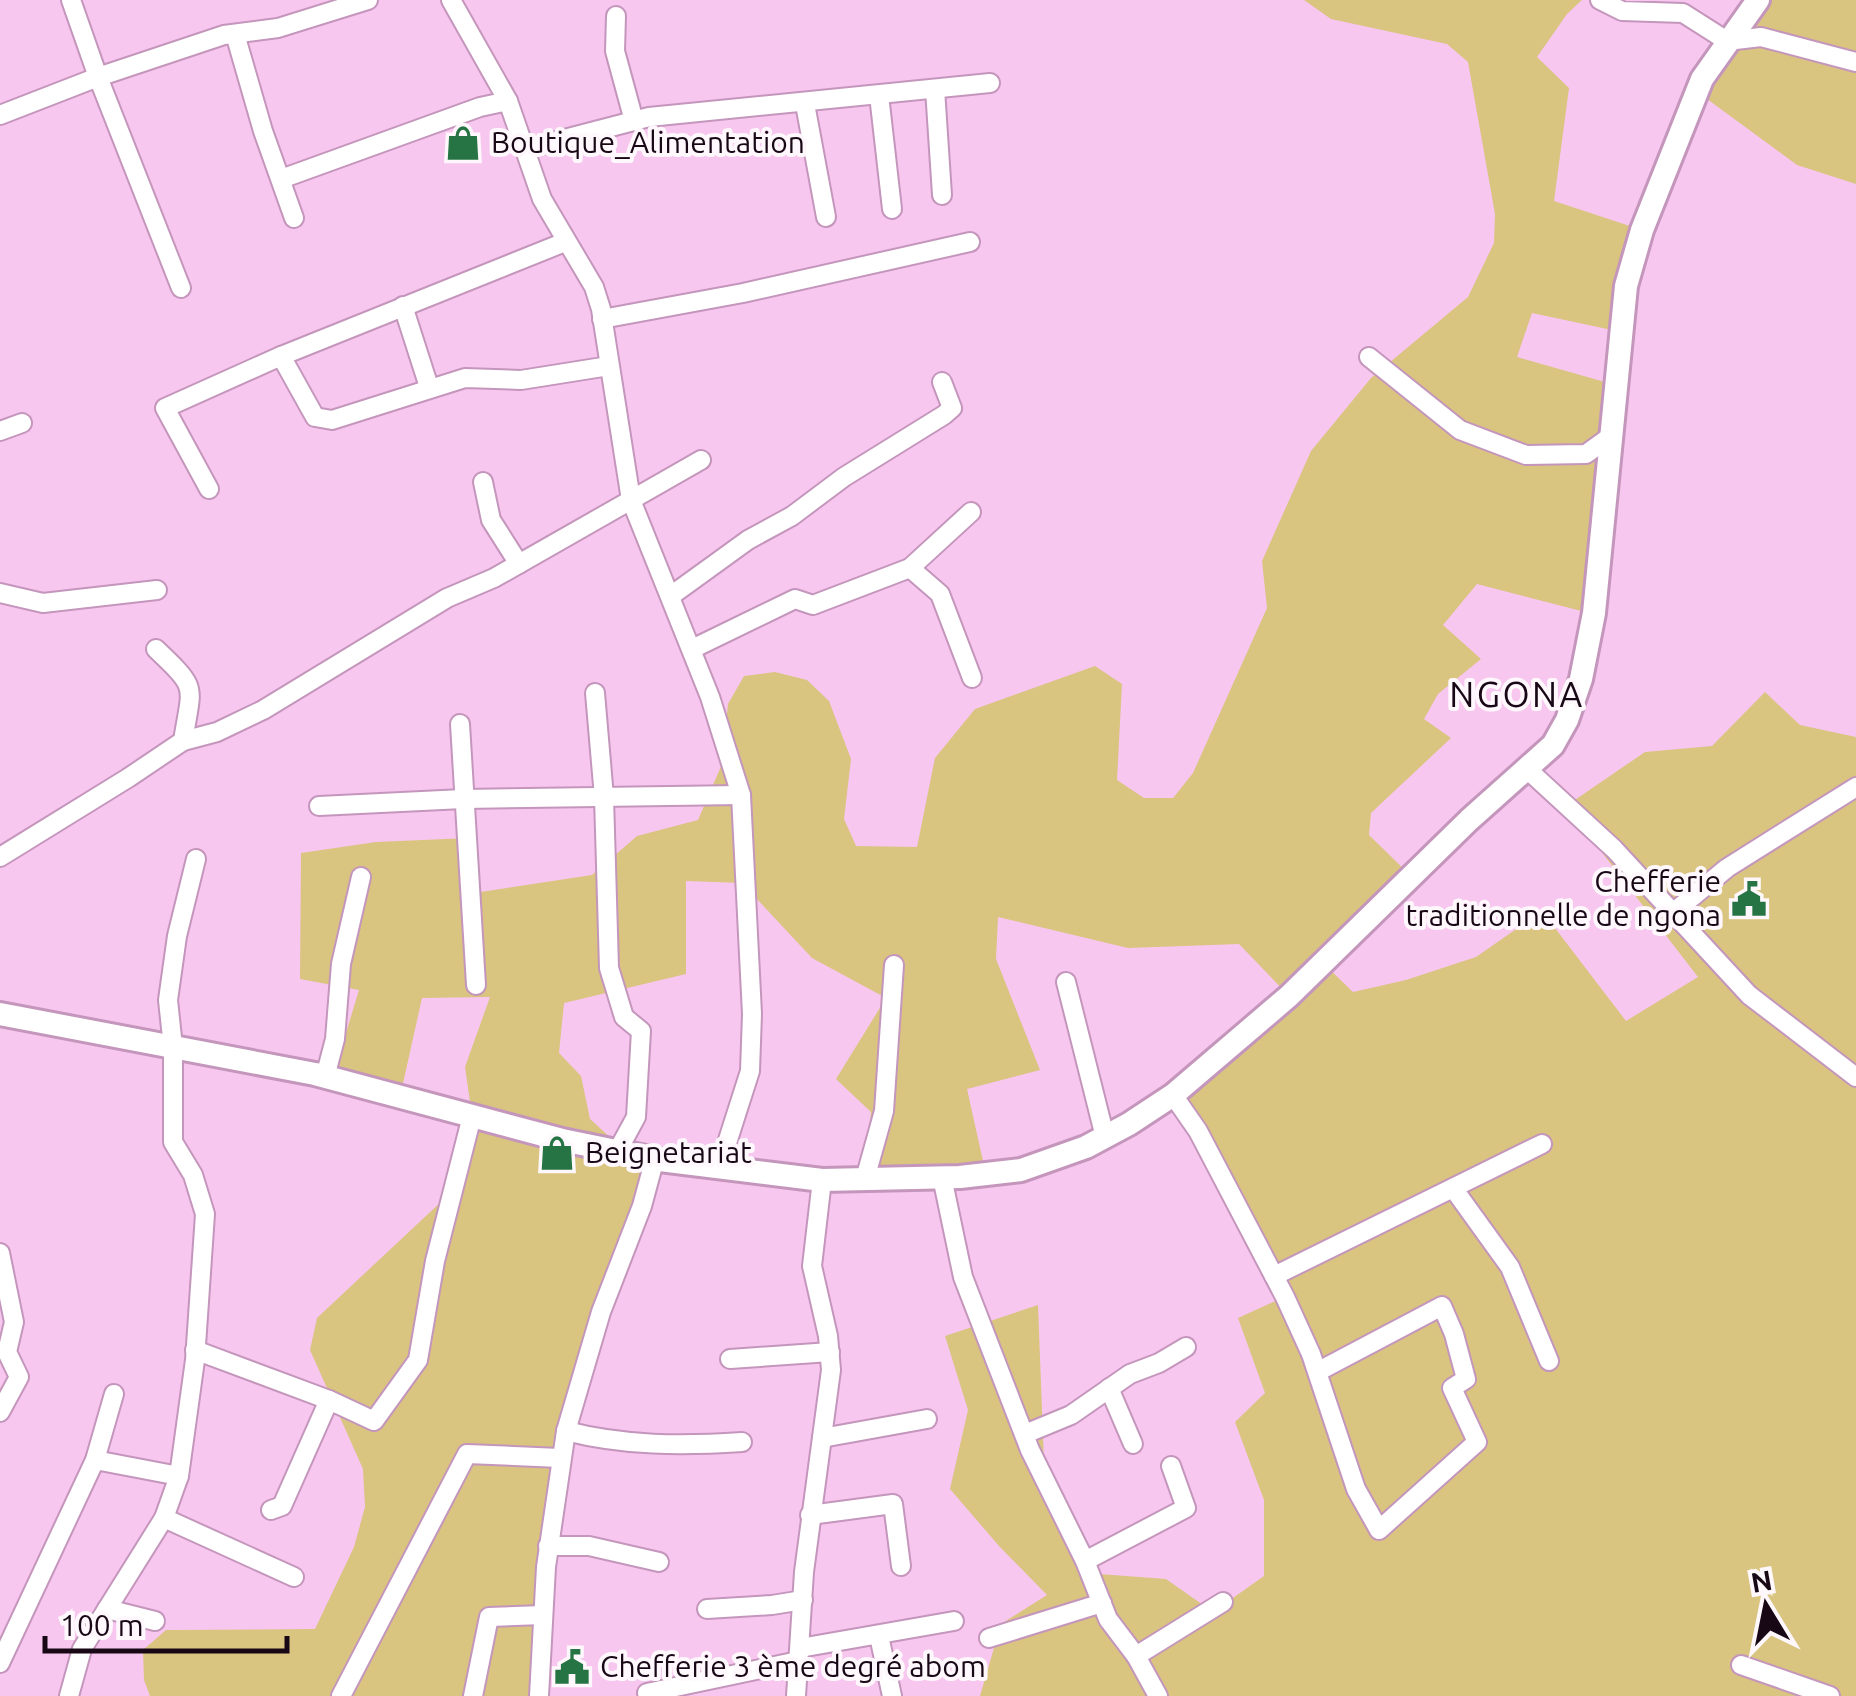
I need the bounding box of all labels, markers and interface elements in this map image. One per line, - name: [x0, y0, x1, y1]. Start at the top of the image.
- shop icon: Boutique_Alimentation: [444, 124, 482, 162]
- place label: Boutique_Alimentation: [491, 125, 805, 159]
- district label: NGONA: [1449, 674, 1585, 714]
- place label: Chefferie traditionnelle de ngona: [1406, 864, 1721, 932]
- public building icon: Chefferie traditionnelle de ngona: [1730, 880, 1768, 918]
- shop icon: Beignetariat: [538, 1134, 576, 1172]
- place label: Beignetariat: [585, 1135, 752, 1169]
- north arrow: [1716, 1556, 1816, 1656]
- text: N: [1749, 1564, 1775, 1598]
- scale bar: [45, 1591, 288, 1653]
- text: 100 m: [60, 1608, 144, 1642]
- public building icon: Chefferie 3 ème degré abom: [553, 1648, 591, 1686]
- place label: Chefferie 3 ème degré abom: [600, 1649, 986, 1683]

